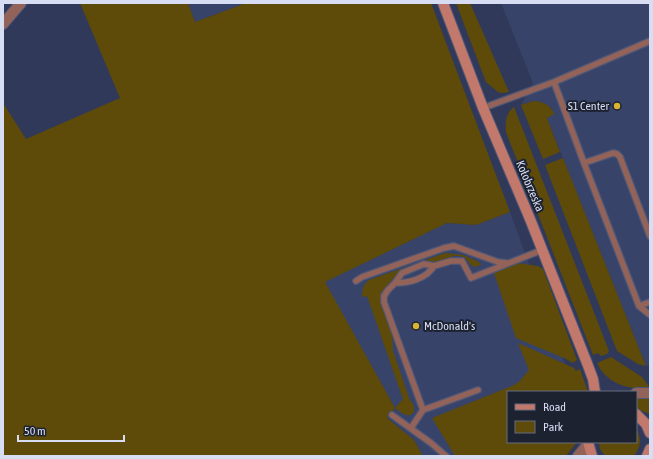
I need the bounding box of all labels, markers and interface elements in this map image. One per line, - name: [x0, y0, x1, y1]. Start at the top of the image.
- place label: S1 Center: [568, 99, 609, 113]
- marker: S1 Center: [612, 101, 622, 111]
- street label: Kołobrzeska: [513, 158, 547, 214]
- place label: McDonald's: [424, 319, 475, 333]
- marker: McDonald's: [411, 321, 421, 331]
- legend: [507, 391, 637, 443]
- text: Road: [543, 400, 566, 414]
- scale bar: [18, 417, 124, 443]
- text: Park: [543, 420, 564, 434]
- text: 50 m: [24, 424, 46, 438]

